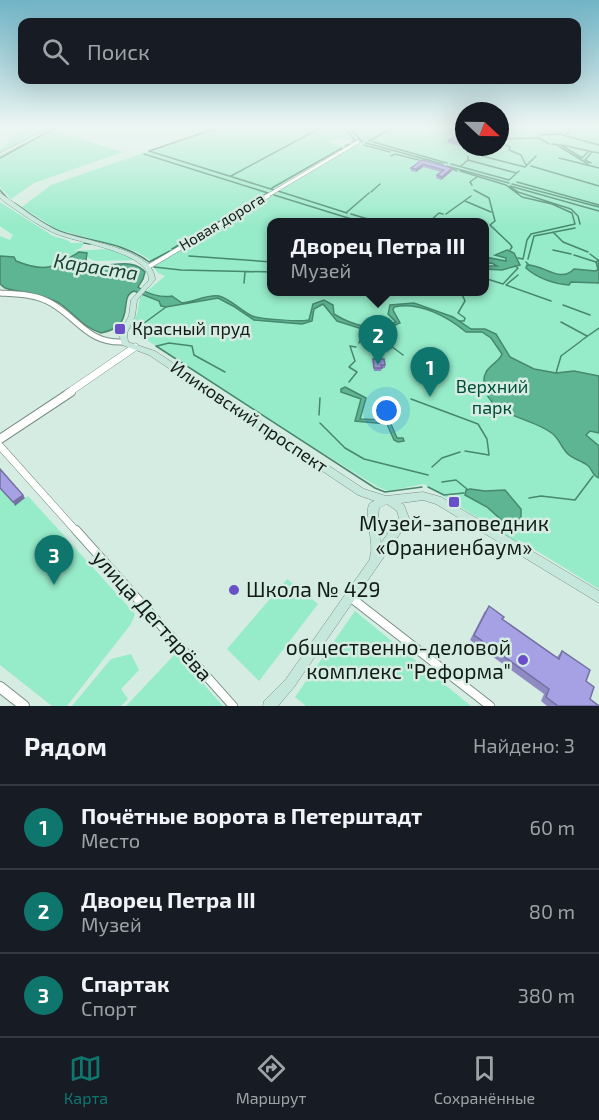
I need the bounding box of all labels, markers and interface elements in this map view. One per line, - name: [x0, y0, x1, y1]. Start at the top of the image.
- search box: [18, 18, 581, 84]
- icon: search: [39, 35, 72, 68]
- text: Поиск: [87, 38, 150, 64]
- north arrow: [455, 102, 509, 156]
- street label: Новая дорога: [175, 189, 267, 254]
- popup: [267, 218, 489, 296]
- text: Дворец Петра III: [291, 232, 465, 258]
- water label: Караста: [52, 248, 140, 285]
- text: Музей: [291, 258, 351, 282]
- pin: 2: [358, 316, 398, 365]
- place label: Красный пруд: [132, 317, 250, 339]
- marker: Красный пруд: [113, 322, 127, 336]
- pin: 1: [410, 348, 450, 397]
- street label: Иликовский проспект: [167, 355, 333, 477]
- park label: Верхний парк: [456, 375, 528, 418]
- your location: [372, 396, 401, 425]
- marker: Музей-заповедник «Ораниенбаум»: [447, 495, 461, 509]
- place label: Музей-заповедник «Ораниенбаум»: [359, 510, 549, 560]
- pin: 3: [34, 536, 74, 585]
- street label: улица Дегтярёва: [87, 544, 218, 686]
- place label: Школа № 429: [246, 576, 380, 601]
- marker: Школа № 429: [227, 583, 241, 597]
- place label: oбщеcтвенно-деловoй кoмплeкc "Peфoрма": [286, 634, 511, 683]
- marker: oбщеcтвенно-деловoй кoмплeкc "Peфoрма": [516, 653, 530, 667]
- text: Рядом: [24, 730, 107, 761]
- text: Найдено: 3: [473, 733, 575, 757]
- text: Почётные ворота в Петерштадт: [81, 802, 422, 828]
- text: 1: [39, 815, 48, 839]
- text: 60 m: [530, 815, 575, 839]
- text: Место: [81, 828, 140, 852]
- text: Дворец Петра III: [81, 886, 256, 912]
- text: 2: [38, 899, 49, 923]
- text: 80 m: [529, 899, 575, 923]
- text: Музей: [81, 912, 142, 936]
- text: Спартак: [81, 970, 169, 996]
- text: 3: [38, 983, 49, 1007]
- text: 380 m: [518, 983, 575, 1007]
- text: Спорт: [81, 996, 137, 1020]
- tab: Карта: [64, 1052, 108, 1107]
- tab: Маршрут: [236, 1052, 306, 1107]
- tab: Сохранённые: [434, 1052, 535, 1107]

